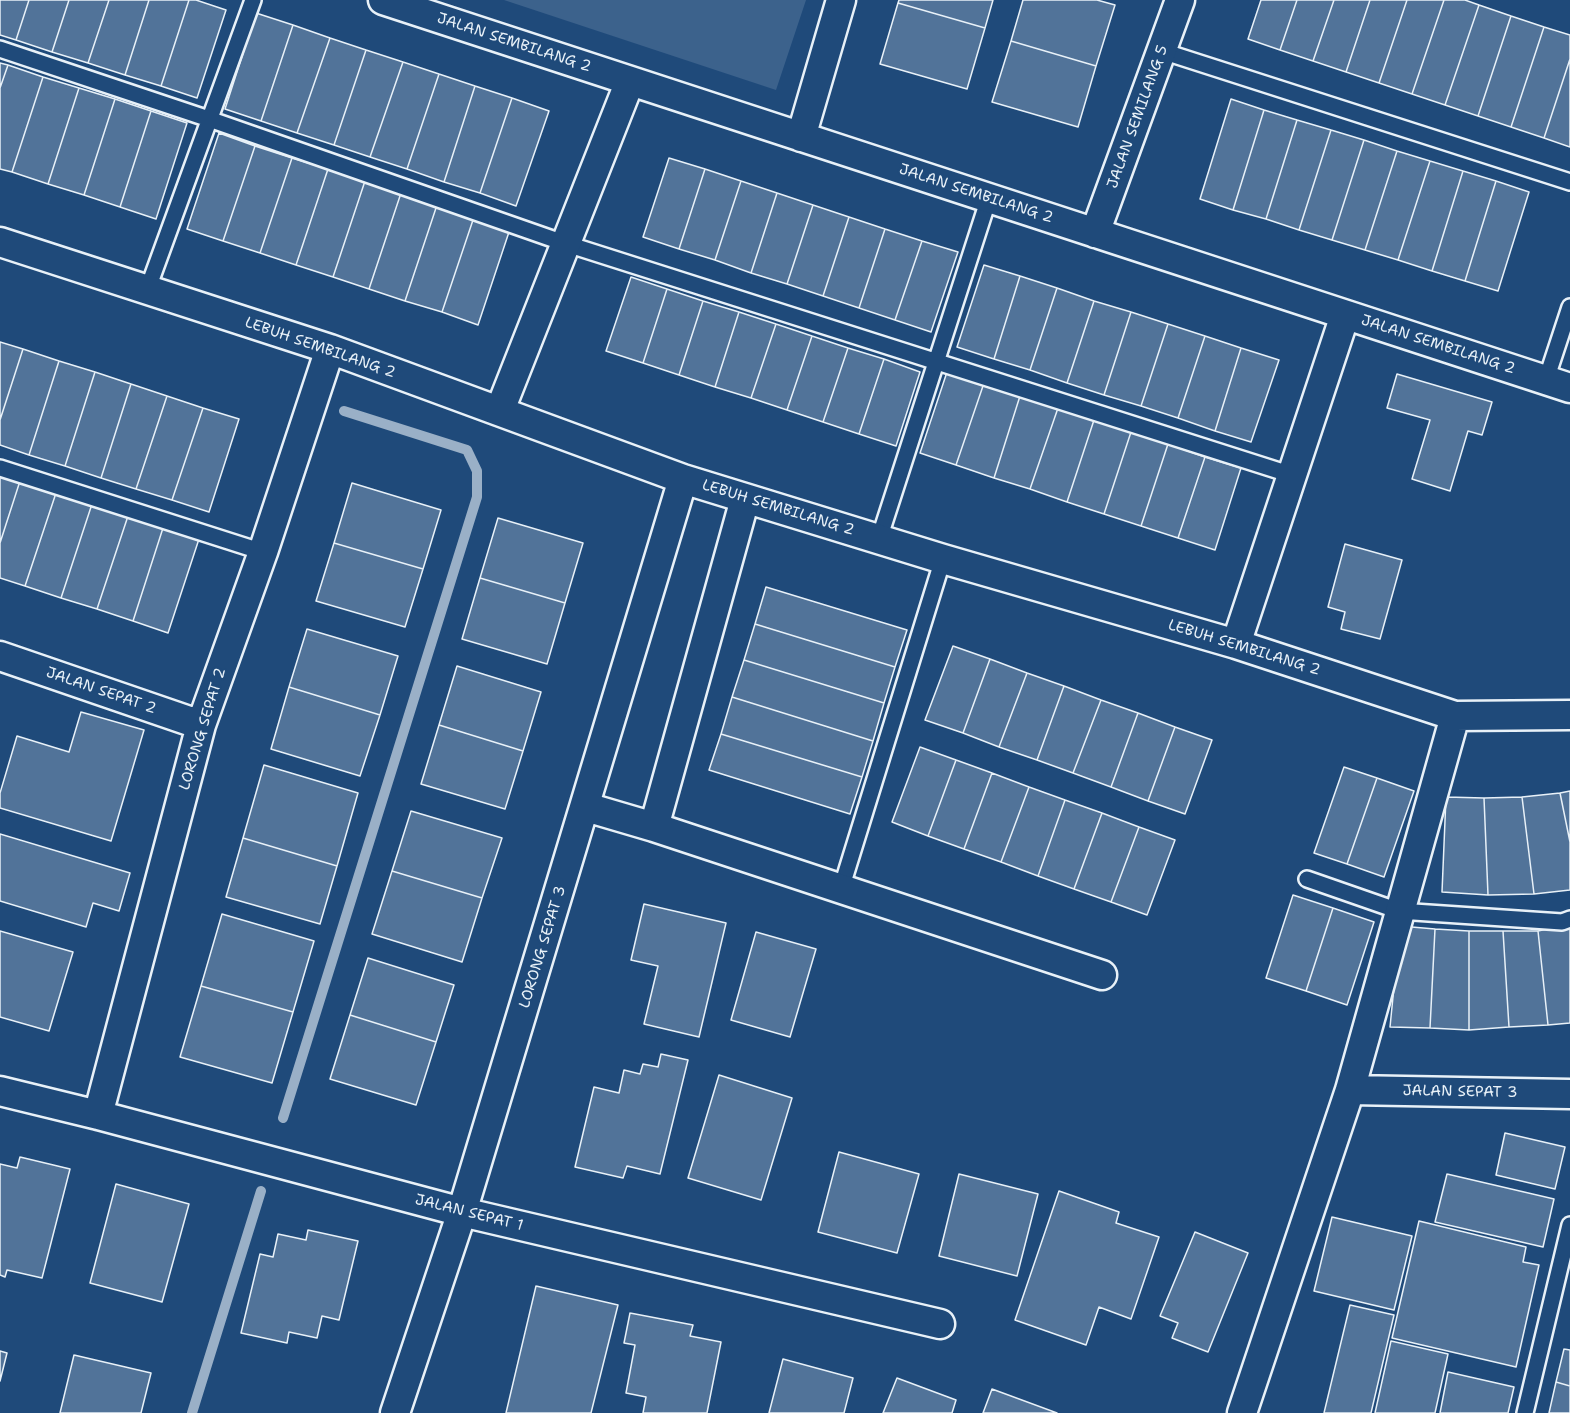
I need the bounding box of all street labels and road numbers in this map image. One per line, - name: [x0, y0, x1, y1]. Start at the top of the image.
- street label: JALAN SEMBILANG 2: [435, 10, 593, 76]
- street label: JALAN SEMILANG 5: [1104, 43, 1172, 191]
- street label: JALAN SEMBILANG 2: [897, 161, 1055, 227]
- street label: JALAN SEMBILANG 2: [1359, 312, 1517, 378]
- street label: LEBUH SEMBILANG 2: [242, 314, 398, 382]
- street label: LEBUH SEMBILANG 2: [700, 476, 856, 540]
- street label: LEBUH SEMBILANG 2: [1166, 616, 1322, 680]
- street label: JALAN SEPAT 2: [44, 664, 158, 718]
- street label: LORONG SEPAT 2: [176, 666, 230, 792]
- street label: LORONG SEPAT 3: [516, 884, 570, 1010]
- street label: JALAN SEPAT 3: [1402, 1082, 1518, 1102]
- street label: JALAN SEPAT 1: [413, 1191, 525, 1235]

